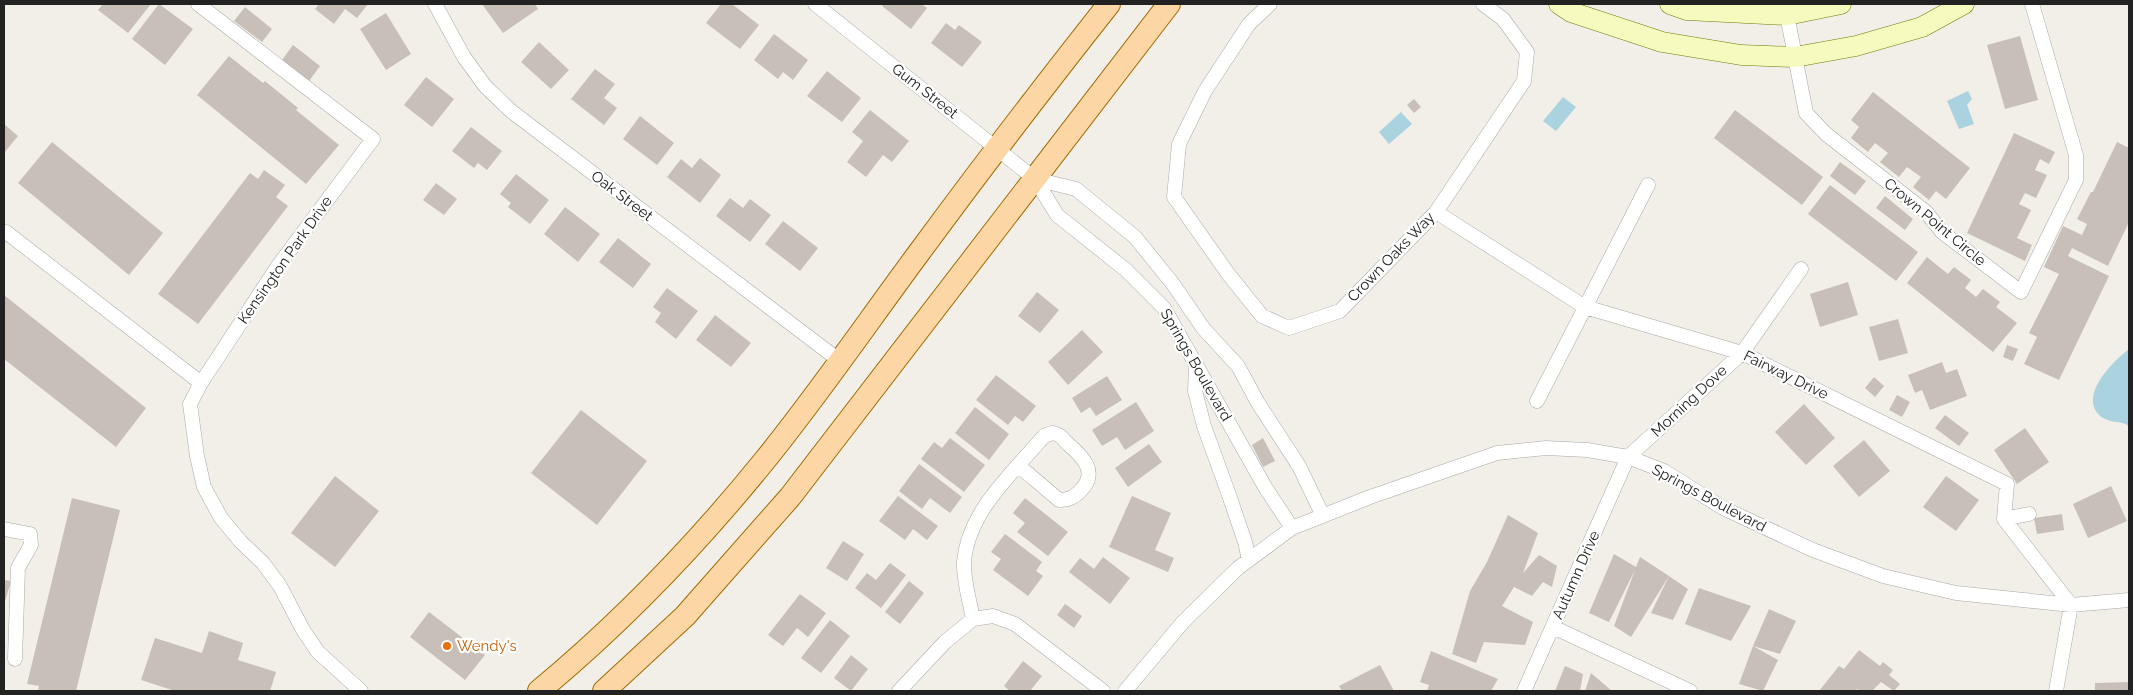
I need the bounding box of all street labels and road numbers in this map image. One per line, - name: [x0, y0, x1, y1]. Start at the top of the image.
- street label: Gum Street: [888, 60, 962, 122]
- street label: Oak Street: [588, 167, 656, 225]
- street label: Crown Point Circle: [1880, 174, 1990, 270]
- street label: Kensington Park Drive: [234, 192, 336, 327]
- street label: Crown Oaks Way: [1344, 208, 1438, 306]
- street label: Springs Boulevard: [1156, 306, 1236, 424]
- street label: Fairway Drive: [1741, 347, 1831, 403]
- street label: Morning Dove: [1647, 361, 1731, 441]
- street label: Springs Boulevard: [1649, 460, 1769, 536]
- street label: Autumn Drive: [1548, 528, 1604, 622]

